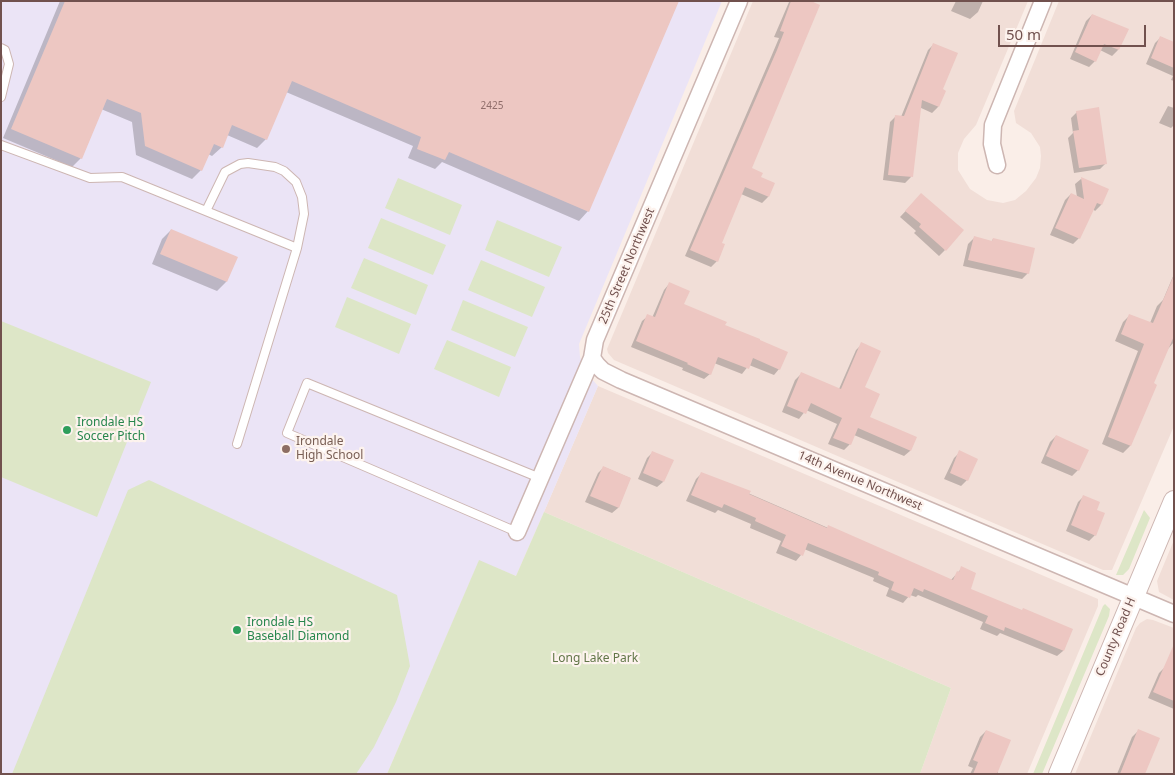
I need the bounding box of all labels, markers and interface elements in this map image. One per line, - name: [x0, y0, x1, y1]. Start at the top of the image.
- scale bar: [1000, 15, 1148, 47]
- text: 50 m: [1006, 24, 1041, 44]
- house number: 2425: [481, 100, 503, 112]
- street label: 25th Street Northwest: [596, 206, 658, 326]
- place label: Irondale HS Soccer Pitch: [77, 416, 145, 444]
- marker: Irondale HS Soccer Pitch: [61, 424, 73, 436]
- place label: Irondale High School: [296, 435, 363, 463]
- marker: Irondale High School: [280, 443, 292, 455]
- street label: 14th Avenue Northwest: [796, 448, 924, 514]
- street label: County Road H: [1093, 595, 1139, 679]
- place label: Irondale HS Baseball Diamond: [247, 616, 349, 644]
- marker: Irondale HS Baseball Diamond: [231, 624, 243, 636]
- park label: Long Lake Park: [552, 652, 638, 666]

